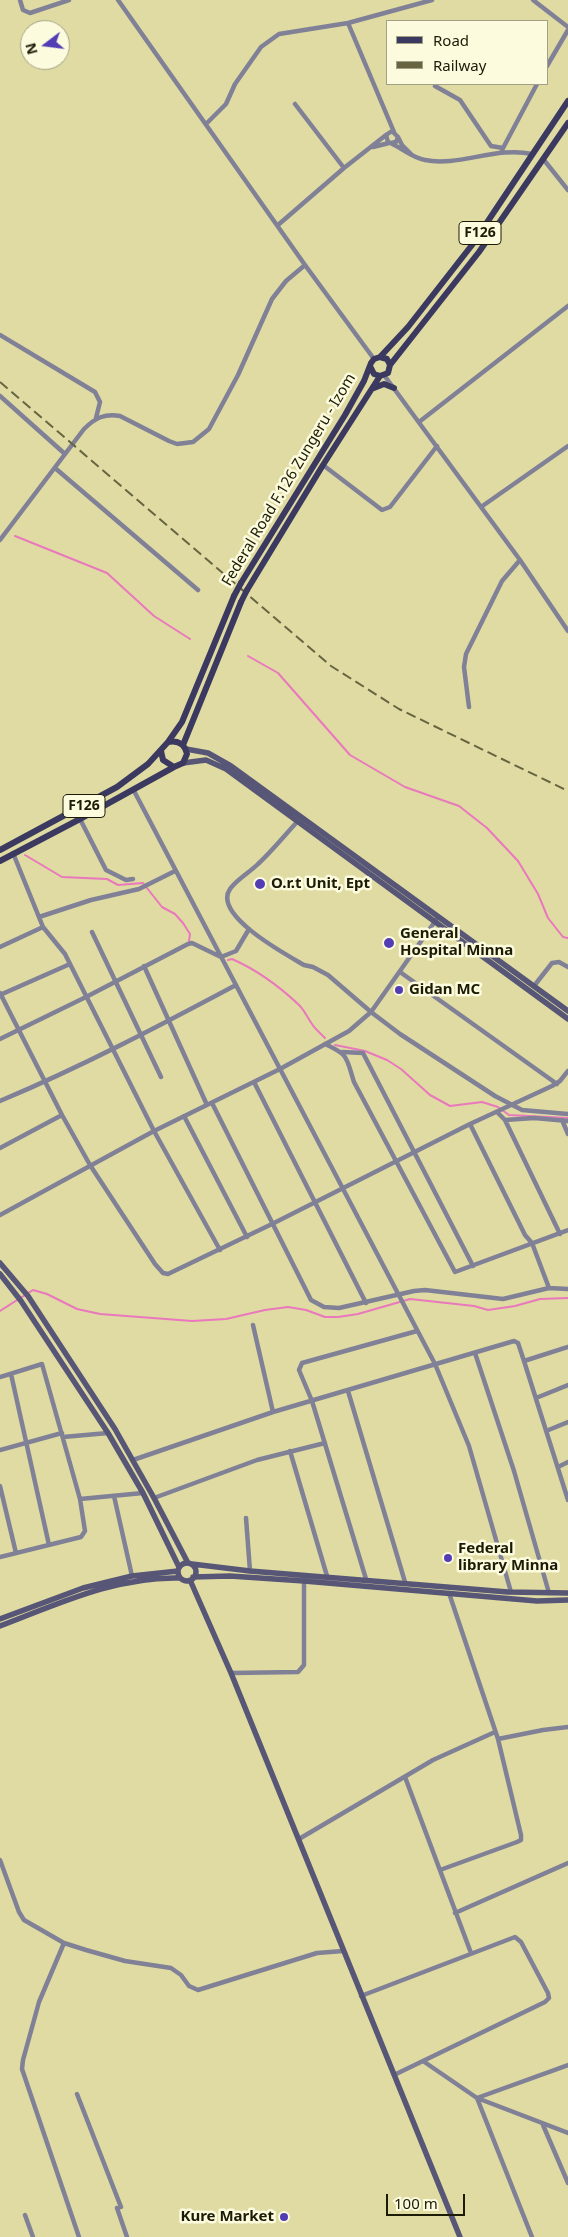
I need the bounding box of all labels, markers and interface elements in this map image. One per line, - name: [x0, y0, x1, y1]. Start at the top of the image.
- north arrow: [20, 20, 70, 70]
- legend: [386, 20, 548, 85]
- text: Road: [433, 30, 469, 50]
- text: N: [20, 41, 42, 57]
- text: Railway: [433, 55, 486, 75]
- road number: F126: [459, 222, 501, 244]
- street label: Federal Road F.126 Zungeru - Izom: [218, 371, 360, 589]
- road number: F126: [63, 794, 105, 818]
- place label: O.r.t Unit, Ept: [271, 875, 370, 893]
- marker: O.r.t Unit, Ept: [253, 877, 267, 891]
- place label: General Hospital Minna: [400, 925, 513, 960]
- marker: General Hospital Minna: [382, 936, 396, 950]
- place label: Gidan MC: [409, 981, 480, 999]
- marker: Gidan MC: [393, 984, 405, 996]
- place label: Federal library Minna: [458, 1540, 558, 1575]
- marker: Federal library Minna: [442, 1552, 454, 1564]
- scale bar: [388, 2184, 467, 2216]
- text: 100 m: [394, 2193, 438, 2213]
- place label: Kure Market: [180, 2208, 274, 2226]
- marker: Kure Market: [278, 2211, 290, 2223]

